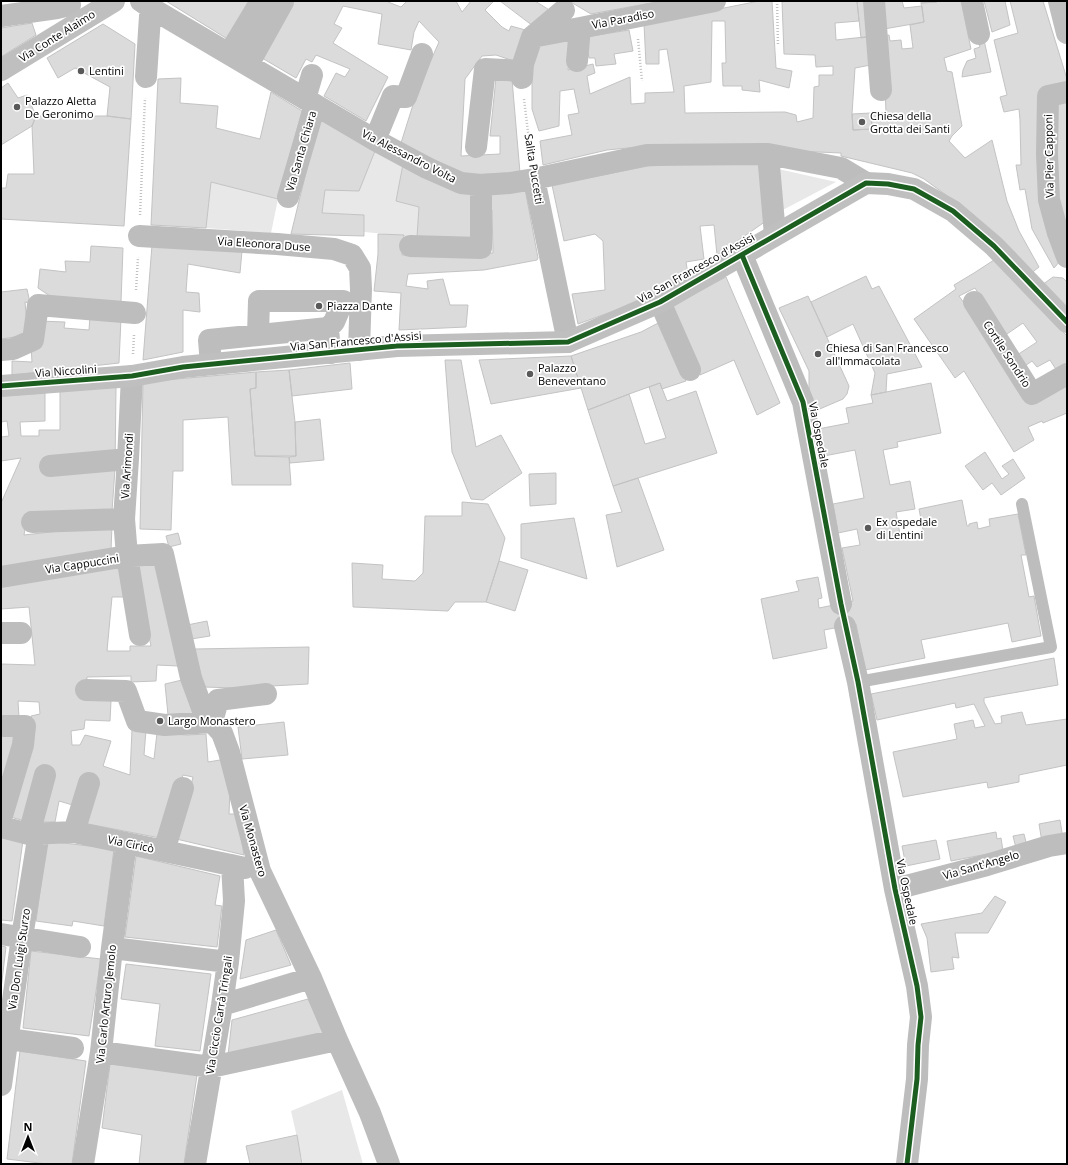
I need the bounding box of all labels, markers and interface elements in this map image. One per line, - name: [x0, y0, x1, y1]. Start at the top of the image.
- street label: Via Paradiso: [591, 5, 656, 32]
- street label: Via Conte Alaimo: [16, 6, 98, 65]
- place label: Lentini: [89, 63, 124, 78]
- marker: Lentini: [76, 66, 86, 76]
- place label: Palazzo Aletta De Geronimo: [25, 93, 96, 121]
- marker: Palazzo Aletta De Geronimo: [12, 102, 22, 112]
- place label: Chiesa della Grotta dei Santi: [870, 108, 950, 136]
- street label: Via Santa Chiara: [282, 109, 319, 193]
- street label: Via Pier Capponi: [1040, 114, 1057, 198]
- marker: Chiesa della Grotta dei Santi: [857, 117, 867, 127]
- street label: Via Alessandro Volta: [359, 125, 459, 186]
- street label: Salita Puccetti: [522, 133, 547, 205]
- street label: Via San Francesco d'Assisi: [634, 229, 757, 306]
- street label: Via Eleonora Duse: [217, 233, 311, 254]
- place label: Piazza Dante: [327, 298, 393, 313]
- marker: Piazza Dante: [314, 301, 324, 311]
- street label: Cortile Sondrio: [980, 318, 1035, 390]
- street label: Via San Francesco d'Assisi: [290, 327, 422, 354]
- place label: Chiesa di San Francesco all'Immacolata: [826, 340, 949, 368]
- marker: Chiesa di San Francesco all'Immacolata: [813, 349, 823, 359]
- place label: Palazzo Beneventano: [538, 360, 606, 388]
- street label: Via Niccolini: [35, 361, 97, 380]
- marker: Palazzo Beneventano: [525, 369, 535, 379]
- street label: Via Ospedale: [806, 401, 833, 469]
- street label: Via Arimondi: [117, 433, 136, 499]
- place label: Ex ospedale di Lentini: [876, 514, 937, 542]
- marker: Ex ospedale di Lentini: [863, 523, 873, 533]
- street label: Via Cappuccini: [44, 550, 120, 577]
- place label: Largo Monastero: [168, 713, 256, 728]
- marker: Largo Monastero: [155, 716, 165, 726]
- street label: Via Monastero: [236, 803, 271, 879]
- street label: Via Ciricò: [106, 831, 156, 856]
- street label: Via Sant'Angelo: [941, 846, 1021, 883]
- street label: Via Ospedale: [893, 858, 922, 926]
- street label: Via Don Luigi Sturzo: [4, 907, 33, 1011]
- street label: Via Carlo Arturo Jemolo: [92, 943, 119, 1064]
- street label: Via Ciccio Carrà Tringali: [202, 955, 235, 1075]
- north arrow: [8, 1117, 48, 1157]
- text: N: [24, 1119, 32, 1134]

